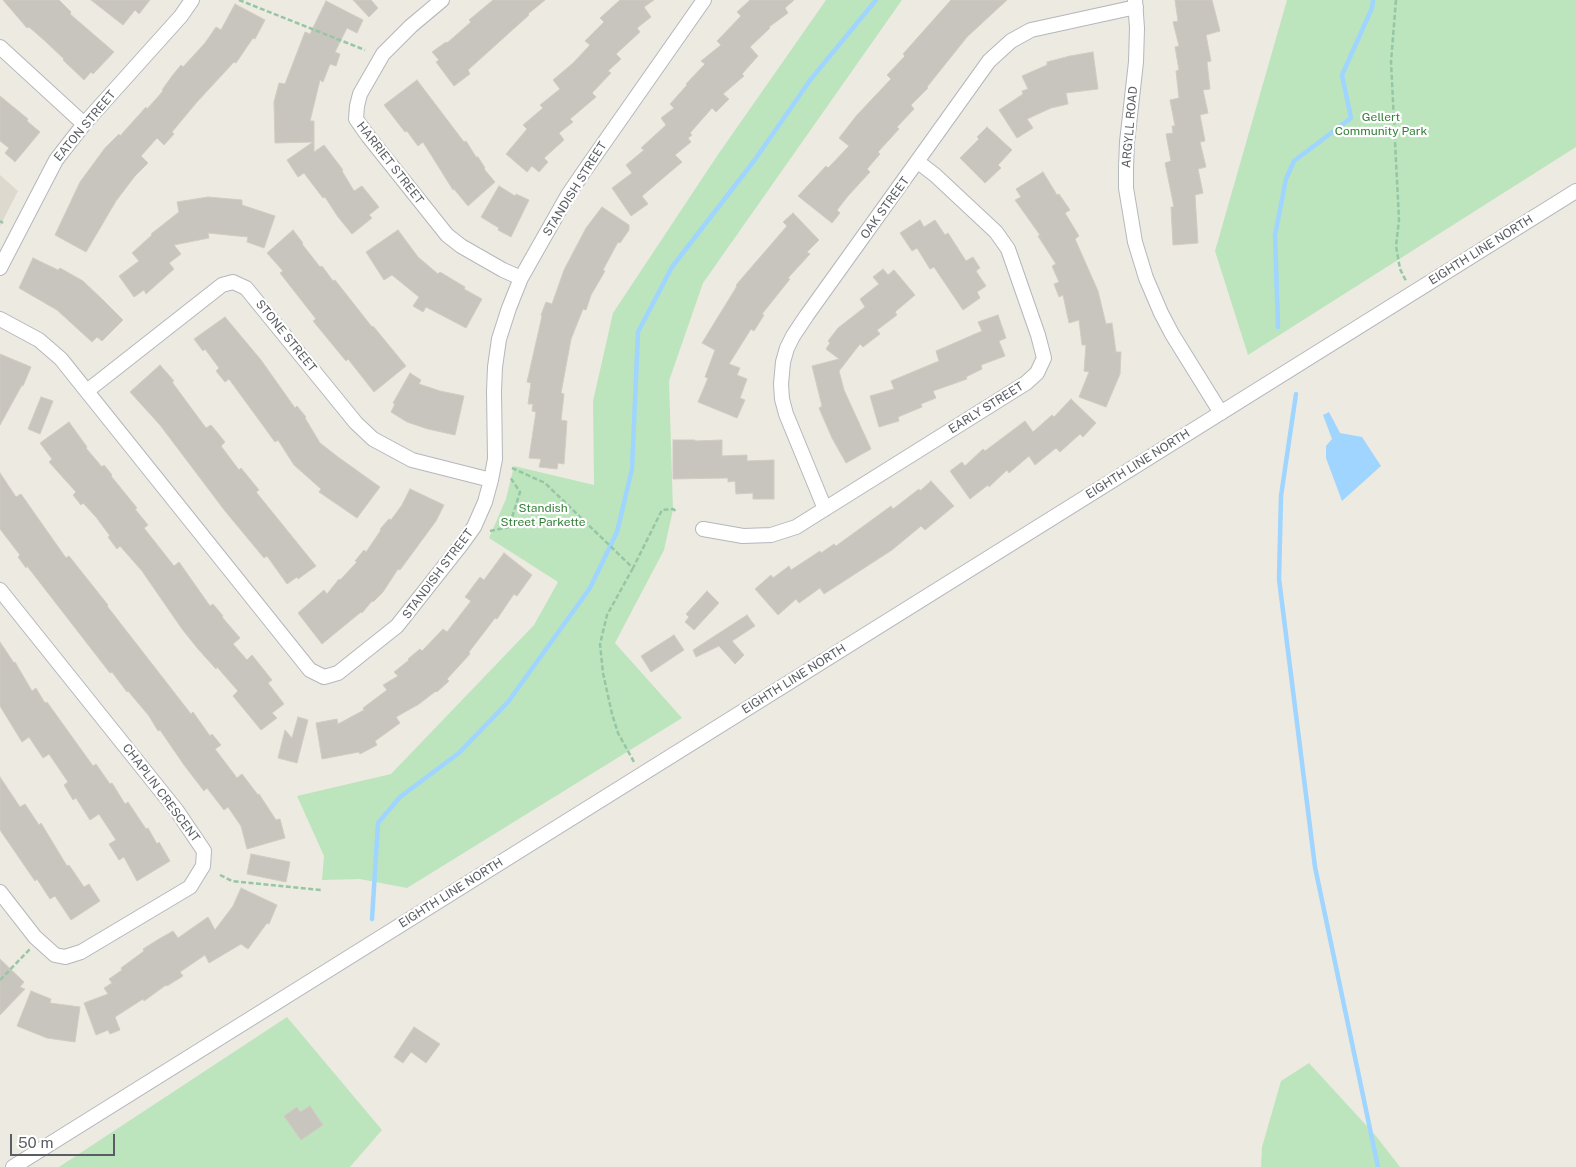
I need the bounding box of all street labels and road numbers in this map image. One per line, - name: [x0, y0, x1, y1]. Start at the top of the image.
- street label: ARGYLL ROAD: [1119, 85, 1141, 169]
- street label: EATON STREET: [51, 88, 119, 164]
- street label: HARRIET STREET: [353, 119, 427, 207]
- street label: STANDISH STREET: [540, 139, 610, 239]
- street label: OAK STREET: [858, 174, 912, 242]
- street label: EIGHTH LINE NORTH: [1426, 212, 1536, 288]
- street label: STONE STREET: [253, 297, 319, 375]
- street label: EARLY STREET: [946, 379, 1026, 437]
- street label: EIGHTH LINE NORTH: [1083, 426, 1193, 502]
- street label: STANDISH STREET: [400, 526, 476, 622]
- street label: EIGHTH LINE NORTH: [739, 641, 849, 717]
- street label: CHAPLIN CRESCENT: [119, 741, 203, 845]
- street label: EIGHTH LINE NORTH: [396, 855, 506, 931]

